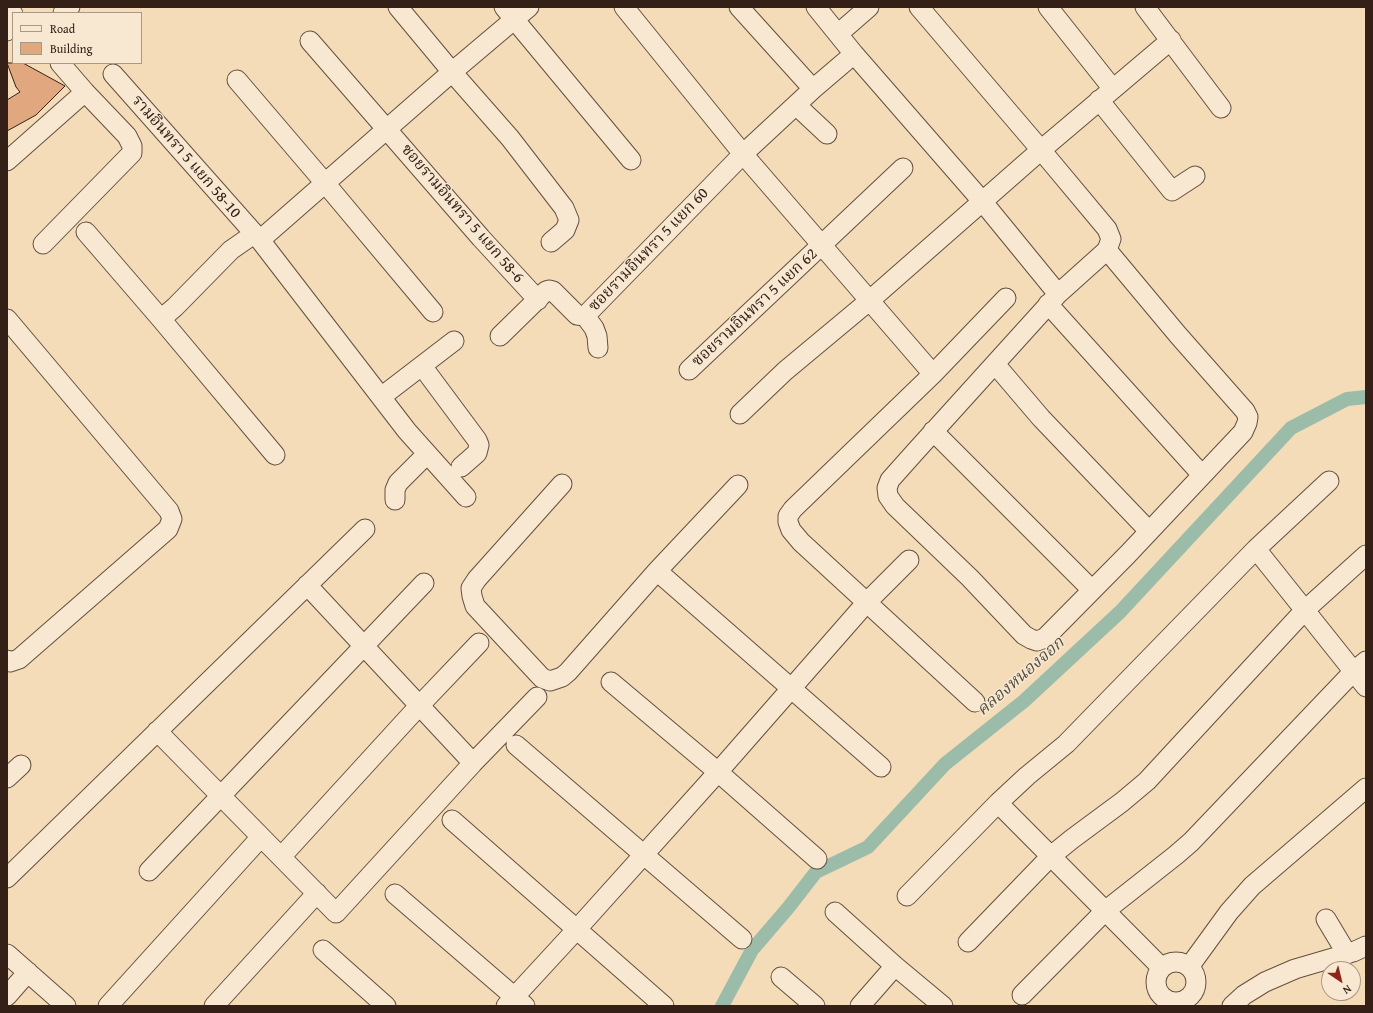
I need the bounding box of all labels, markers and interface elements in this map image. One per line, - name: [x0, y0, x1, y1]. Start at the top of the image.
- legend: [12, 12, 142, 64]
- text: Road: [50, 20, 75, 37]
- text: Building: [50, 40, 93, 57]
- street label: รามอินทรา 5 แยก 58-10: [127, 92, 245, 222]
- street label: ซอยรามอินทรา 5 แยก 58-6: [397, 141, 527, 287]
- street label: ซอยรามอินทรา 5 แยก 60: [585, 184, 713, 316]
- street label: ซอยรามอินทรา 5 แยก 62: [688, 245, 822, 371]
- water label: คลองหนองจอก: [973, 633, 1069, 721]
- north arrow: [1321, 961, 1361, 1001]
- text: N: [1340, 981, 1355, 999]

